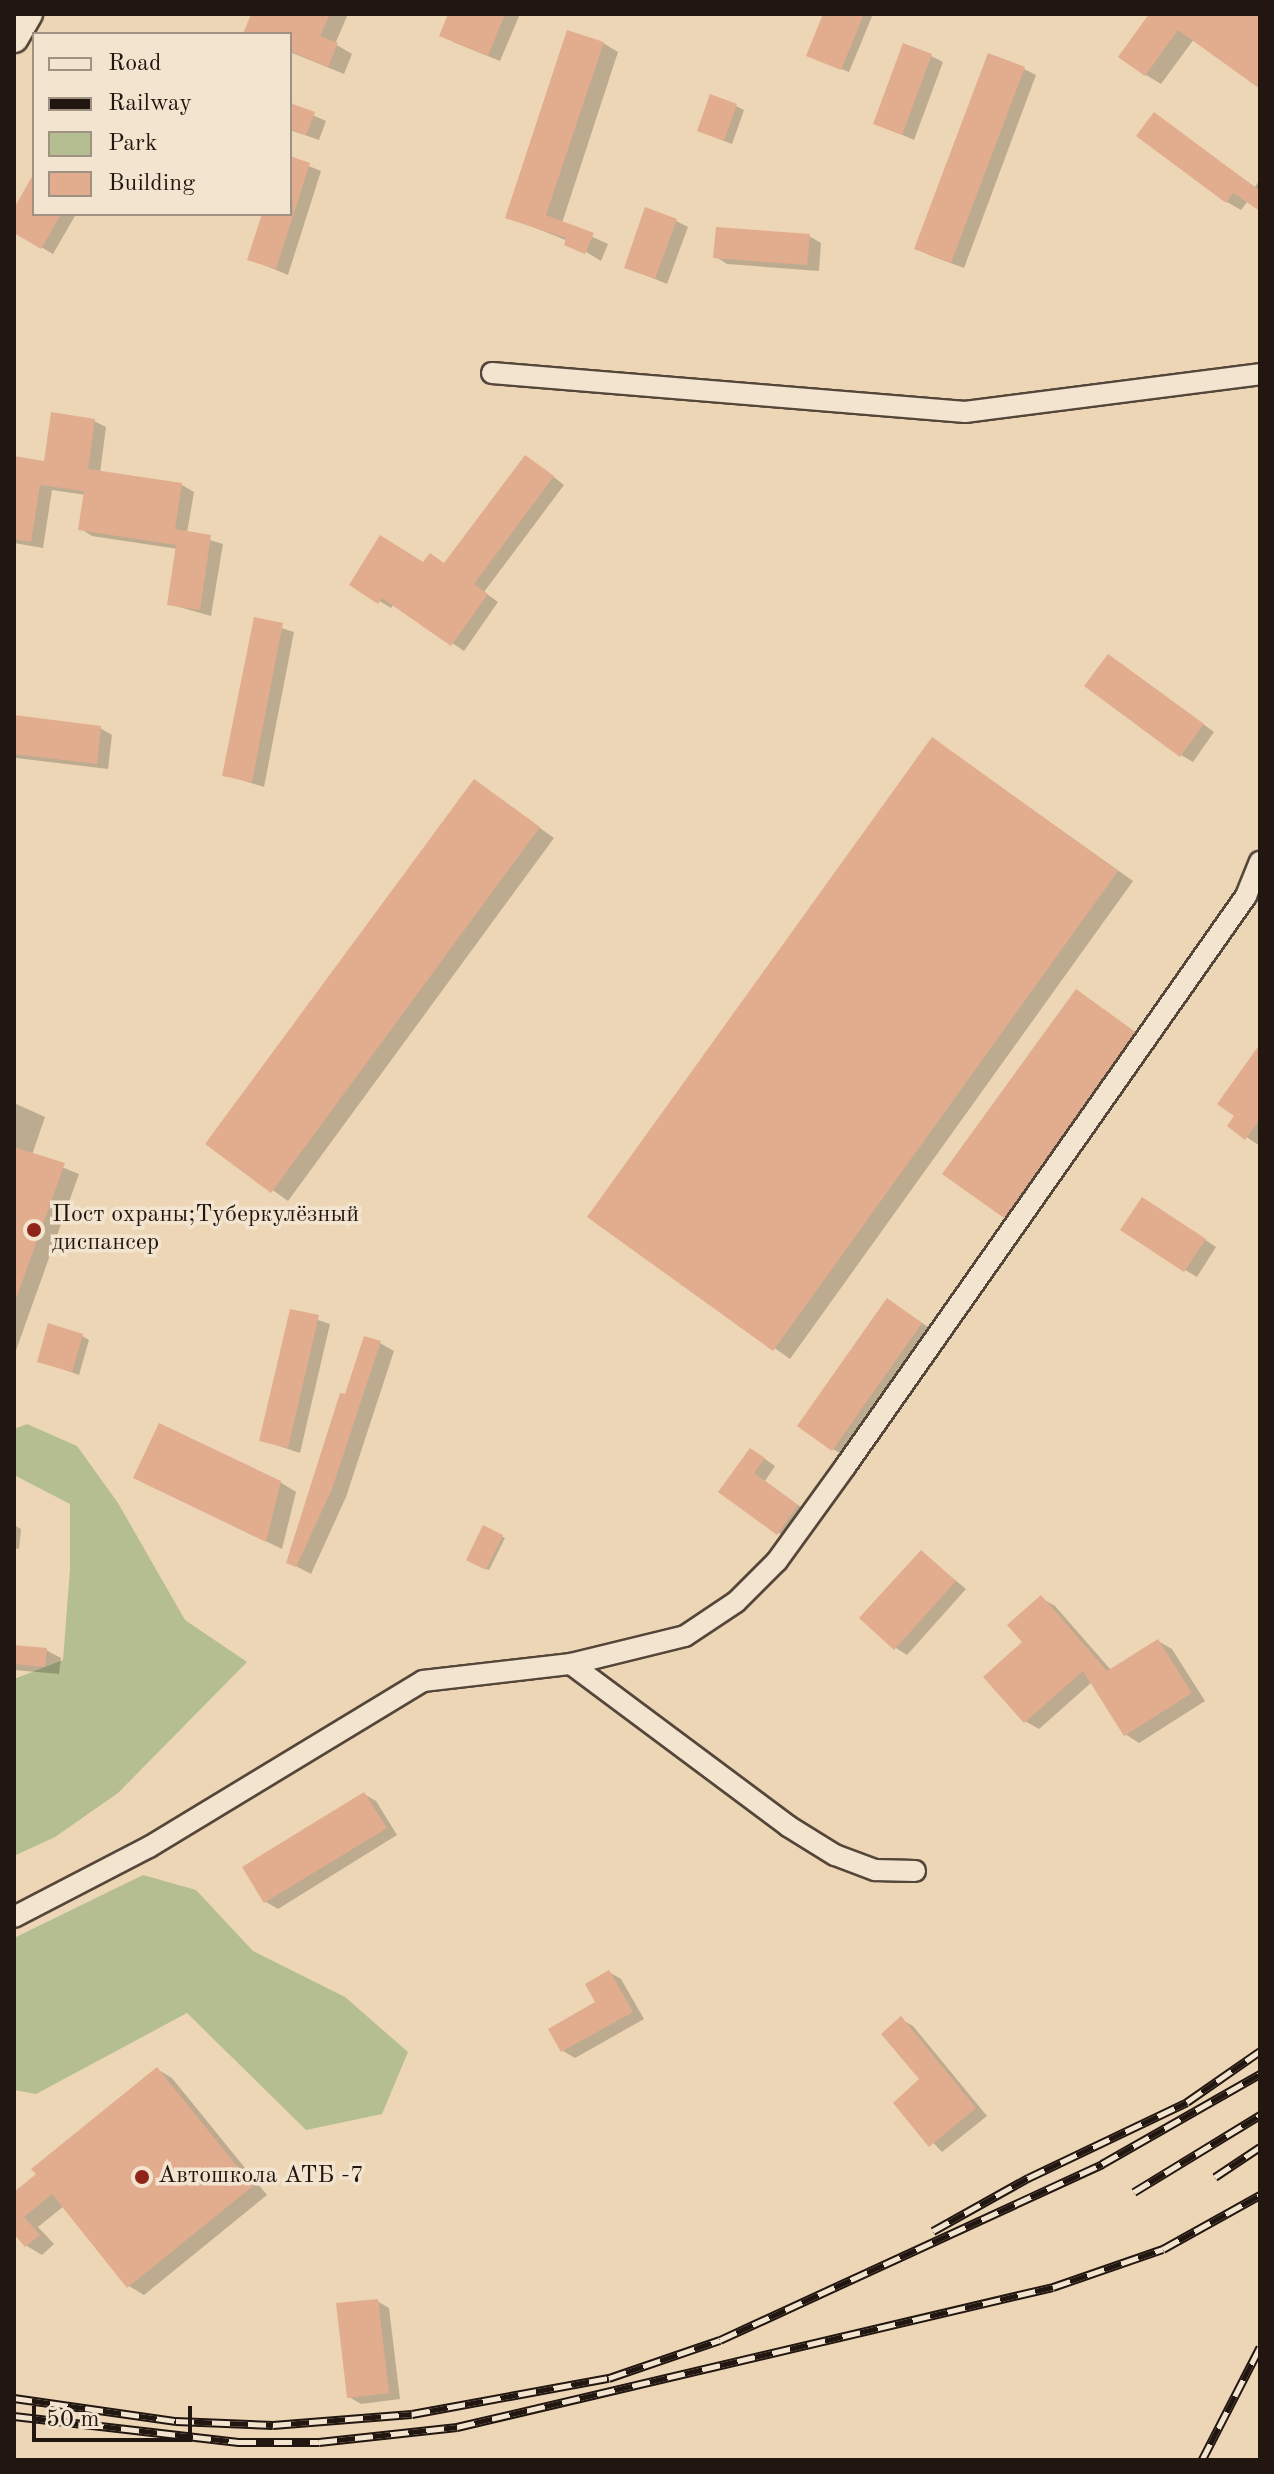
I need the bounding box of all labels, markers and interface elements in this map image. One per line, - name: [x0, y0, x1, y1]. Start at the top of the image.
- legend: [32, 32, 292, 216]
- text: Road: [108, 52, 161, 76]
- text: Railway: [108, 92, 192, 116]
- text: Park: [108, 132, 157, 156]
- text: Building: [108, 172, 195, 196]
- place label: Пост охраны;Туберкулёзный диспансер: [52, 1202, 359, 1258]
- marker: Пост охраны;Туберкулёзный диспансер: [23, 1219, 45, 1241]
- place label: Автошкола АТБ -7: [158, 2163, 364, 2191]
- marker: Автошкола АТБ -7: [133, 2168, 151, 2186]
- scale bar: [36, 2390, 196, 2440]
- text: 50 m: [46, 2408, 100, 2432]

